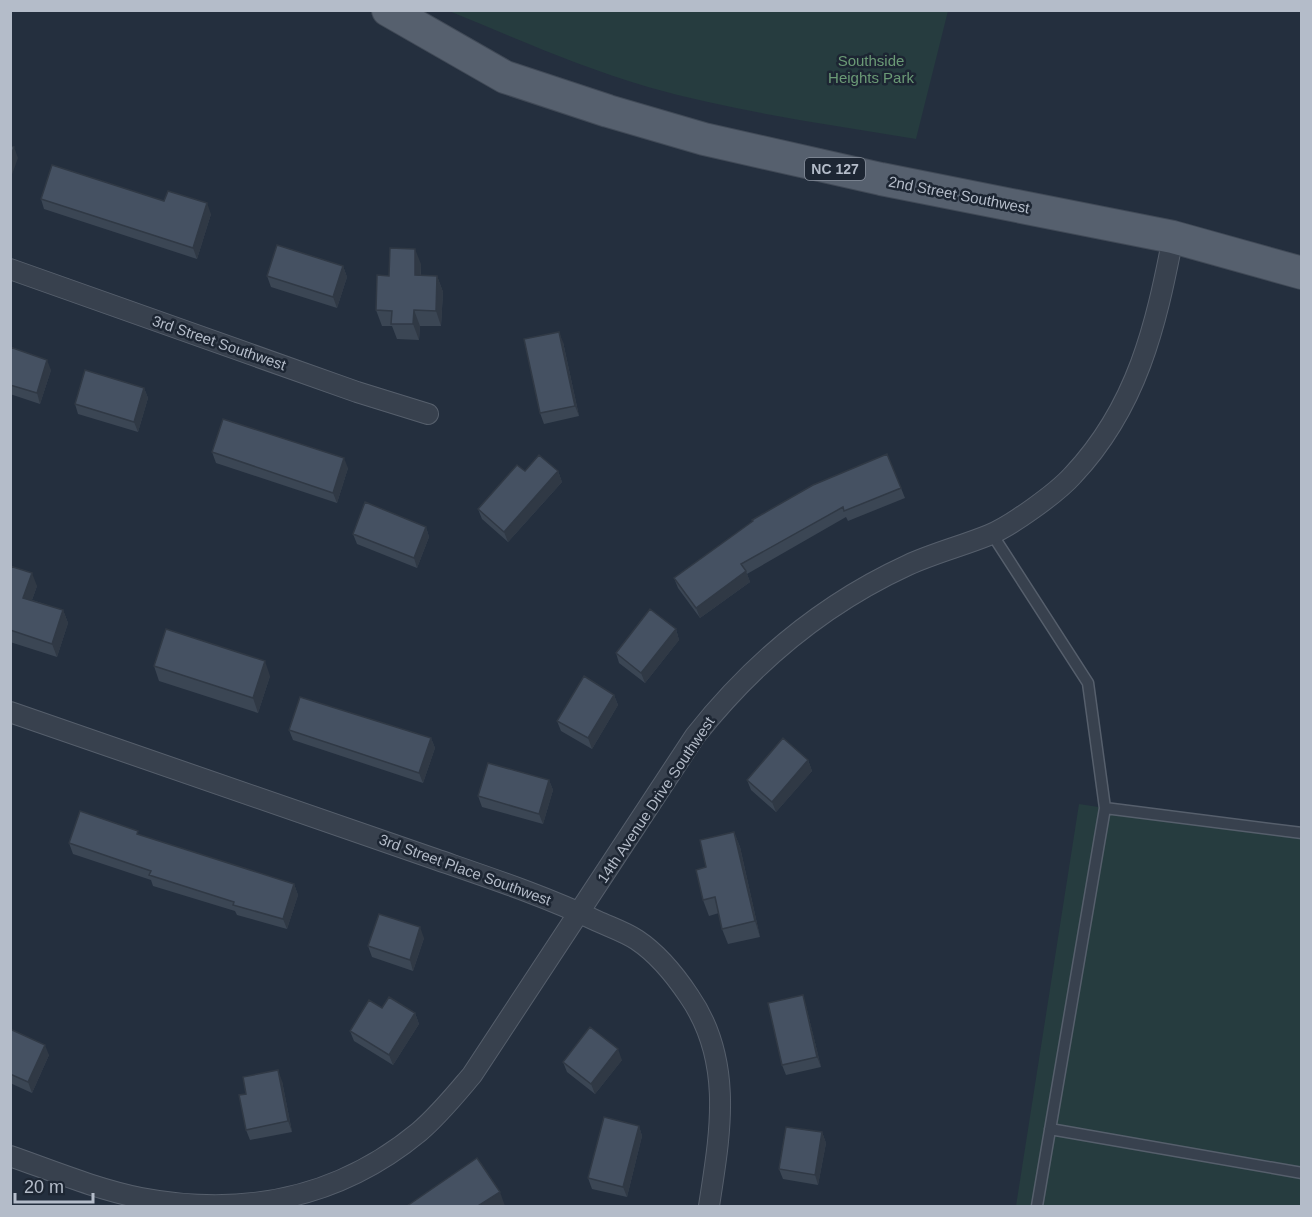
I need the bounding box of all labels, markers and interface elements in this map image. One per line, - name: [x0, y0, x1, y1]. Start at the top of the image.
- park label: Southside Heights Park: [828, 52, 914, 86]
- road number: NC 127: [805, 158, 865, 180]
- street label: 2nd Street Southwest: [887, 172, 1032, 217]
- street label: 3rd Street Southwest: [150, 312, 289, 374]
- street label: 14th Avenue Drive Southwest: [594, 713, 718, 886]
- street label: 3rd Street Place Southwest: [377, 830, 554, 909]
- scale bar: [15, 1166, 93, 1204]
- text: 20 m: [24, 1177, 64, 1197]

